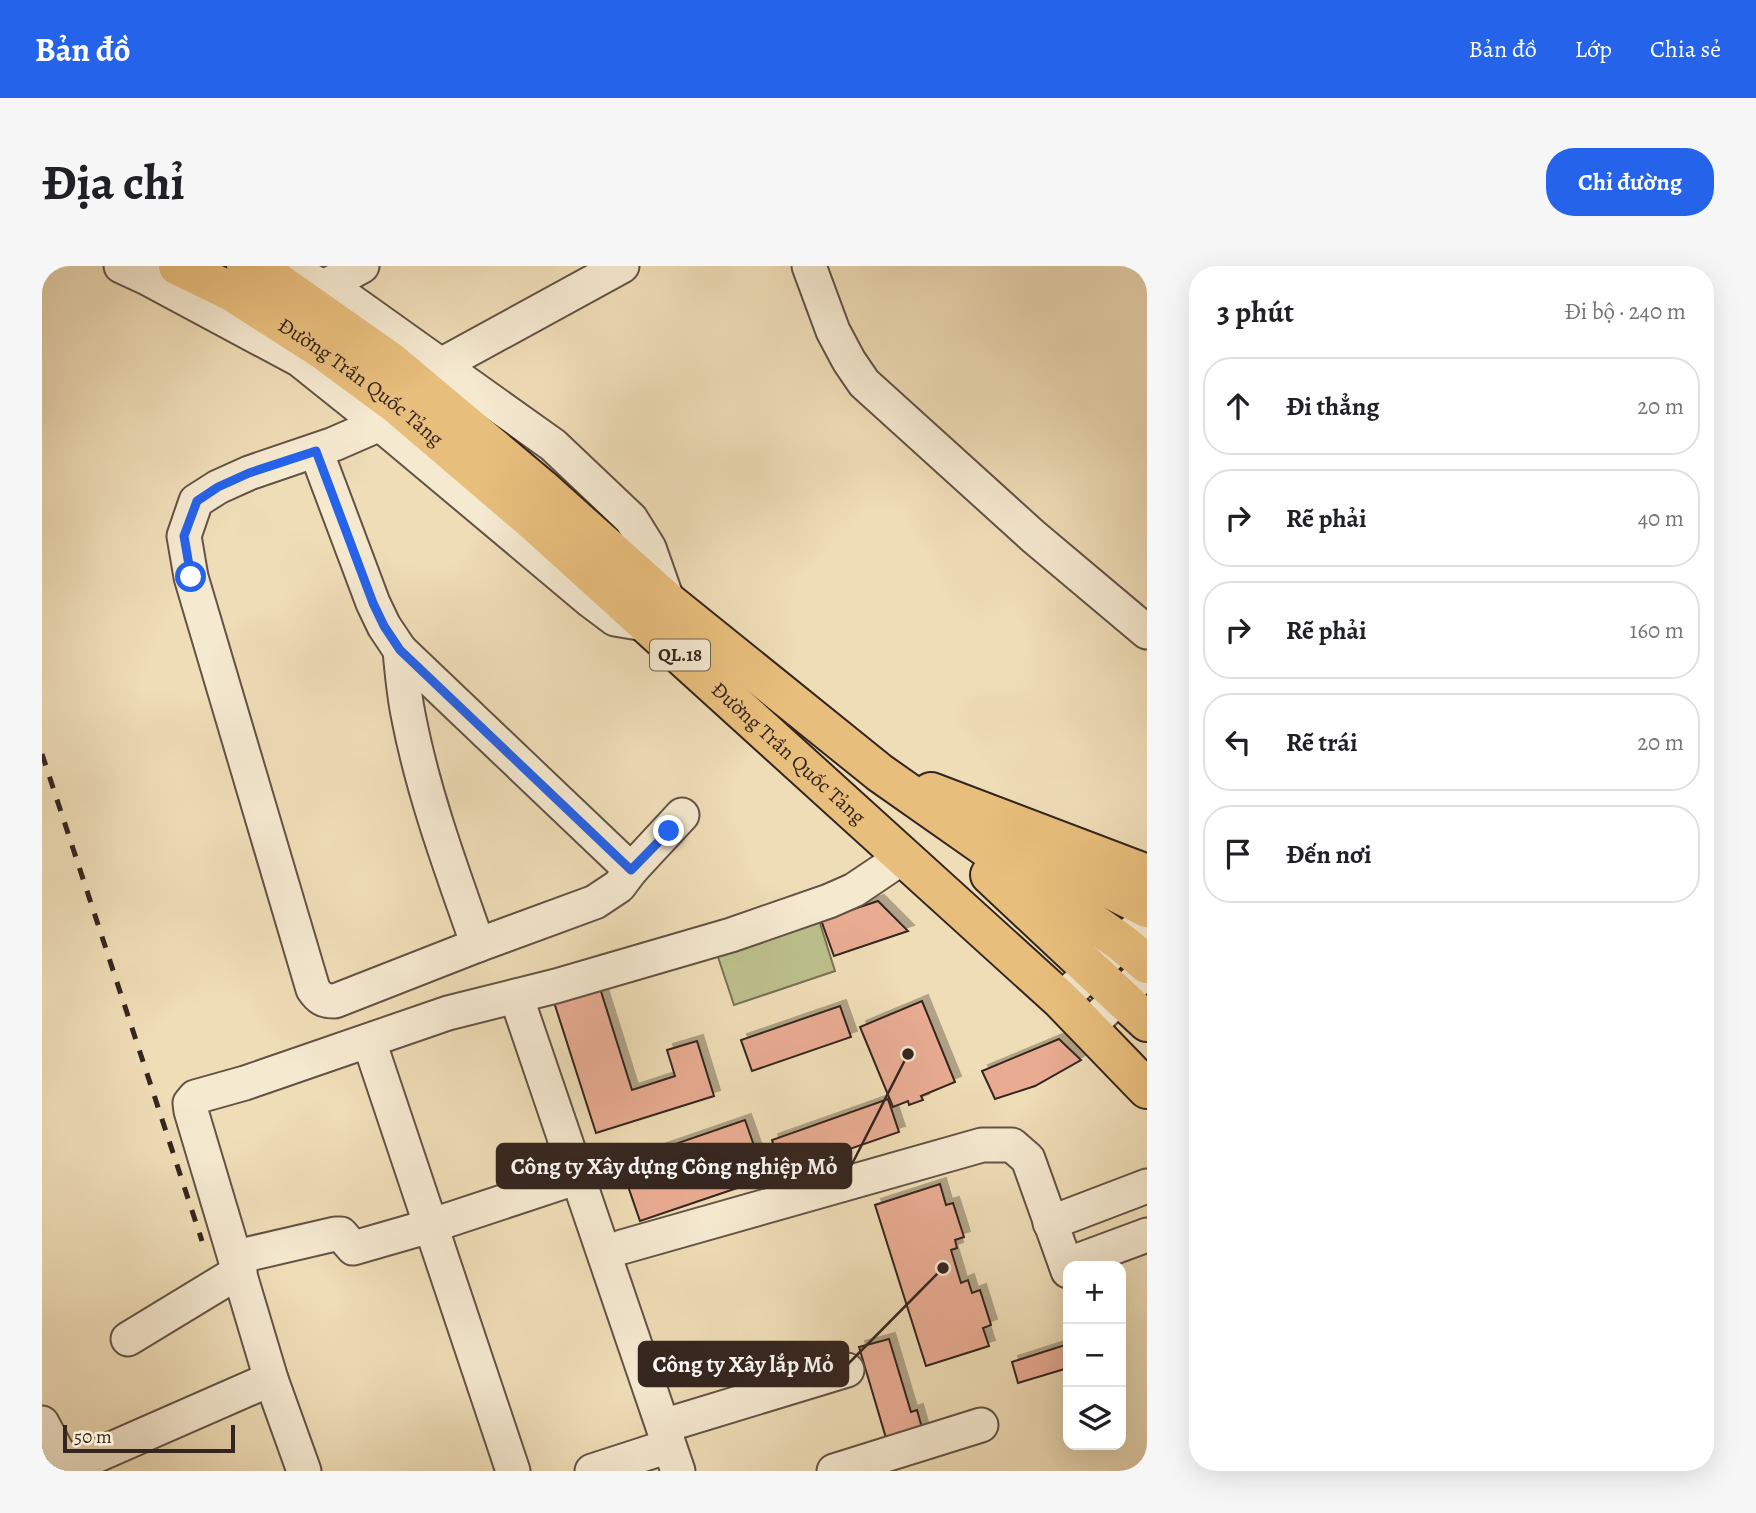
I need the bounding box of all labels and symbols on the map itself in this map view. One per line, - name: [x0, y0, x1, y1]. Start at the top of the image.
- street label: Đường Trần Quốc Tảng: [273, 311, 450, 453]
- route start: [175, 561, 206, 592]
- road number: QL.18: [650, 640, 710, 670]
- street label: Đường Trần Quốc Tảng: [705, 676, 872, 831]
- route end: [653, 815, 684, 846]
- callout: Công ty Xây dựng Công nghiệp Mỏ: [497, 1144, 851, 1188]
- text: Công ty Xây dựng Công nghiệp Mỏ: [511, 1151, 838, 1182]
- callout: Công ty Xây lắp Mỏ: [639, 1342, 848, 1386]
- text: Công ty Xây lắp Mỏ: [652, 1349, 834, 1380]
- scale bar: [63, 1422, 234, 1454]

